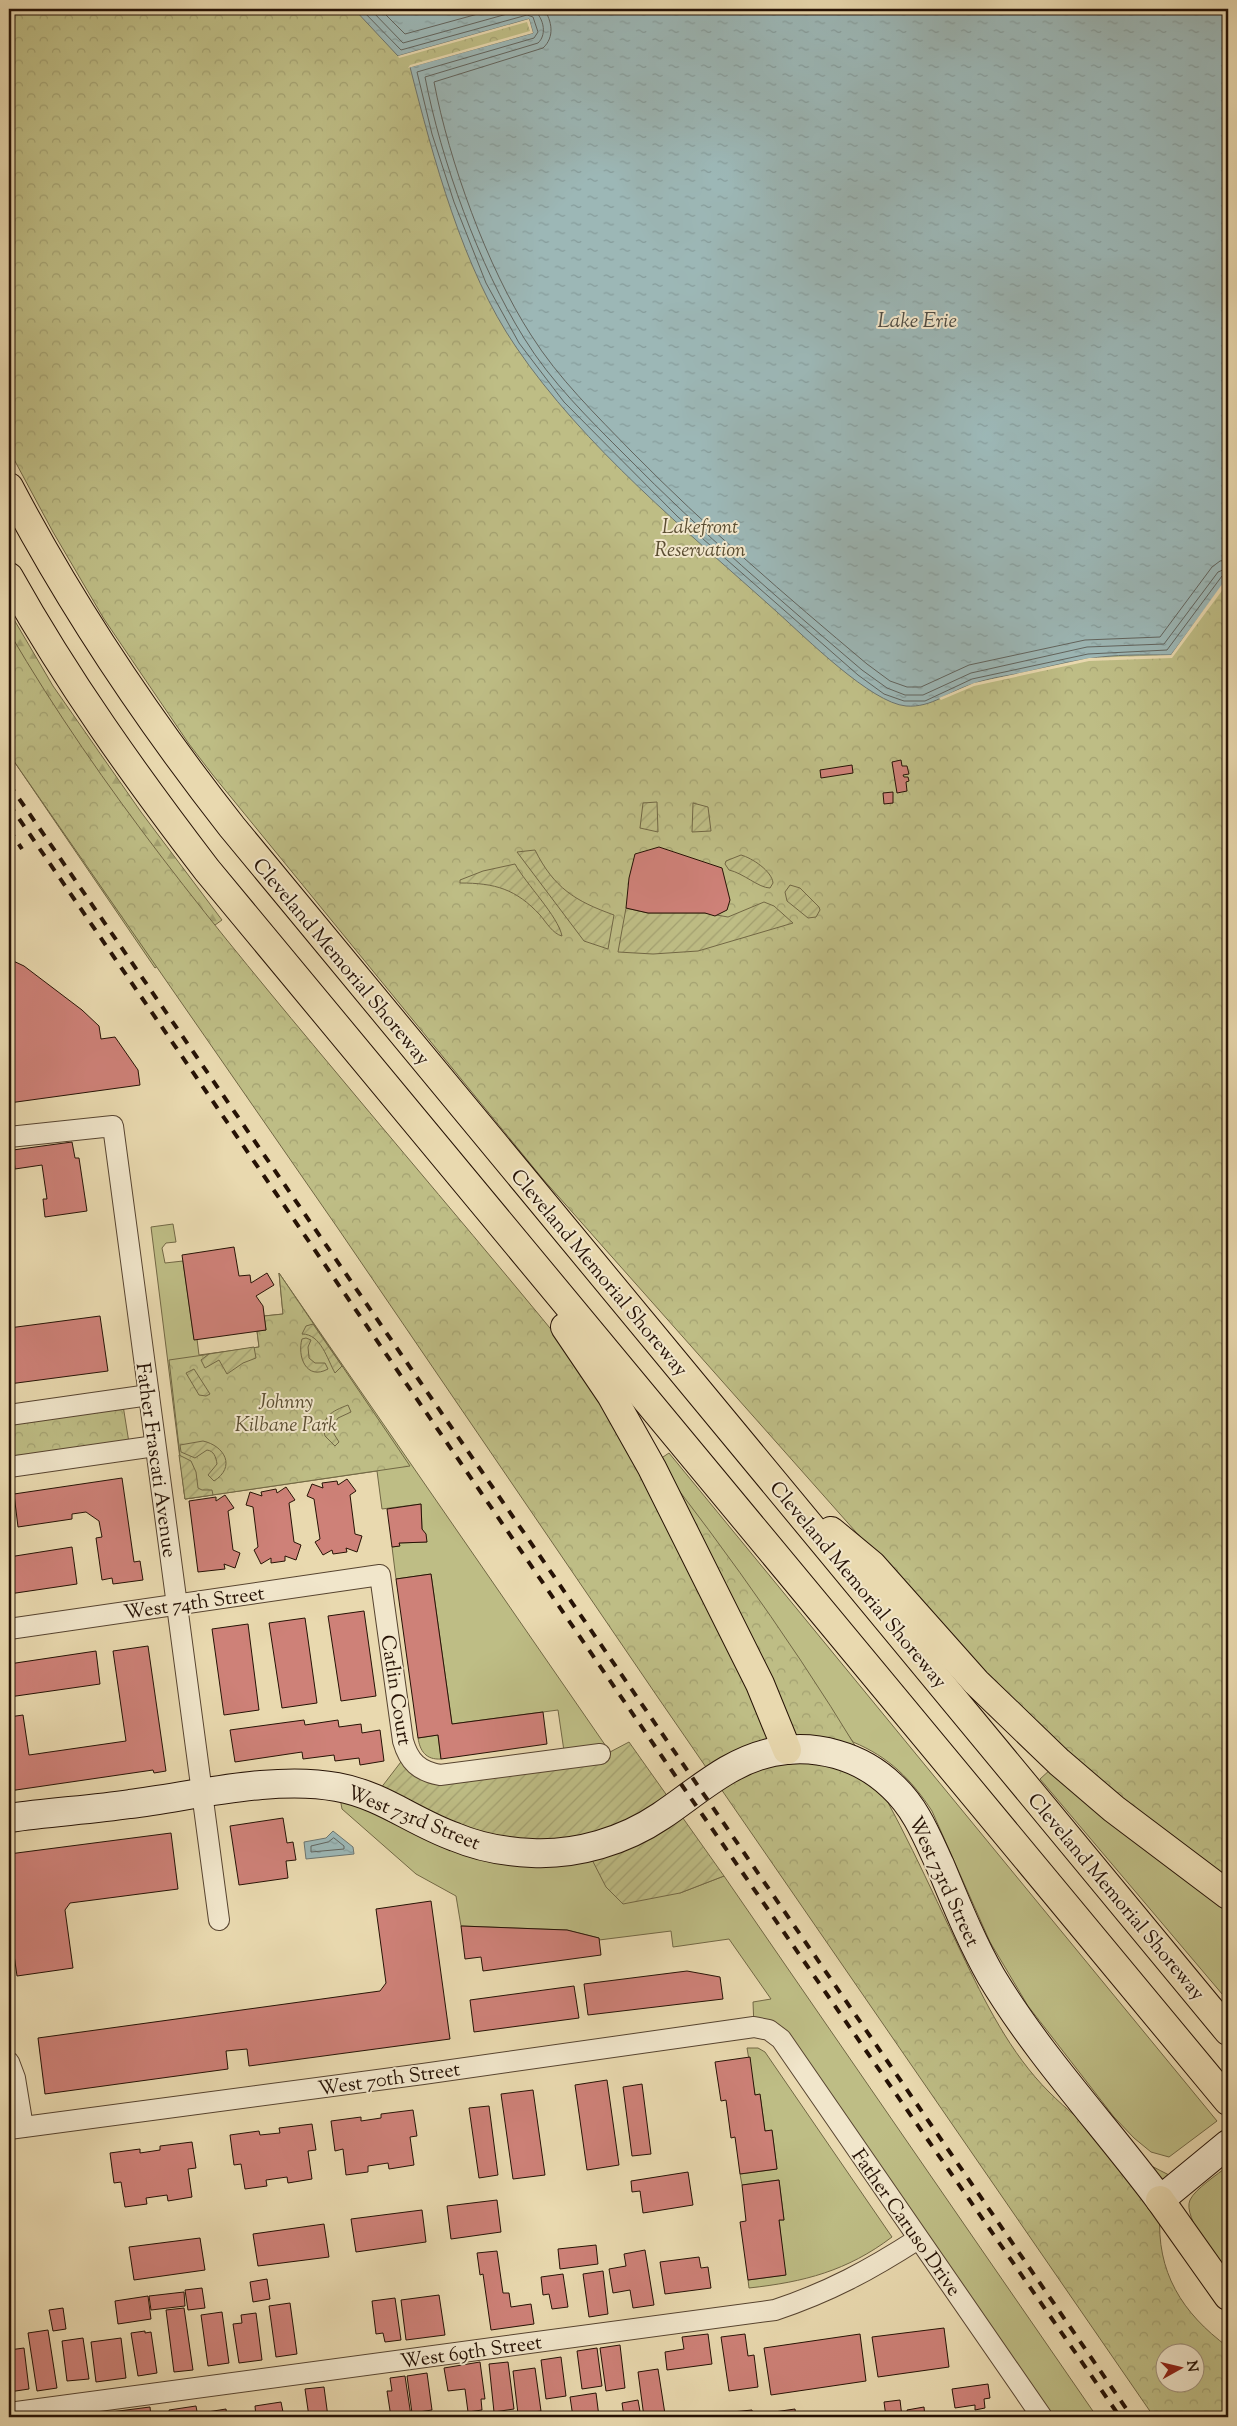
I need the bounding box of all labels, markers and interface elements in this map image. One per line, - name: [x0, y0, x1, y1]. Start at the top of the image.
- water label: Lake Erie: [877, 307, 957, 337]
- park label: Lakefront Reservation: [654, 514, 746, 566]
- street label: Cleveland Memorial Shoreway: [244, 852, 436, 1073]
- street label: Cleveland Memorial Shoreway: [502, 1163, 694, 1384]
- street label: Father Frascati Avenue: [127, 1361, 183, 1560]
- park label: Johnny Kilbane Park: [235, 1389, 337, 1441]
- street label: Cleveland Memorial Shoreway: [761, 1475, 953, 1696]
- street label: West 74th Street: [122, 1580, 267, 1629]
- street label: Catlin Court: [371, 1633, 418, 1748]
- street label: West 73rd Street: [342, 1779, 484, 1859]
- street label: Cleveland Memorial Shoreway: [1019, 1787, 1211, 2008]
- street label: West 73rd Street: [900, 1812, 986, 1952]
- street label: West 70th Street: [316, 2056, 462, 2105]
- street label: Father Caruso Drive: [843, 2144, 967, 2303]
- street label: West 69th Street: [399, 2329, 544, 2378]
- north arrow: [1154, 2344, 1204, 2394]
- text: N: [1180, 2360, 1202, 2373]

